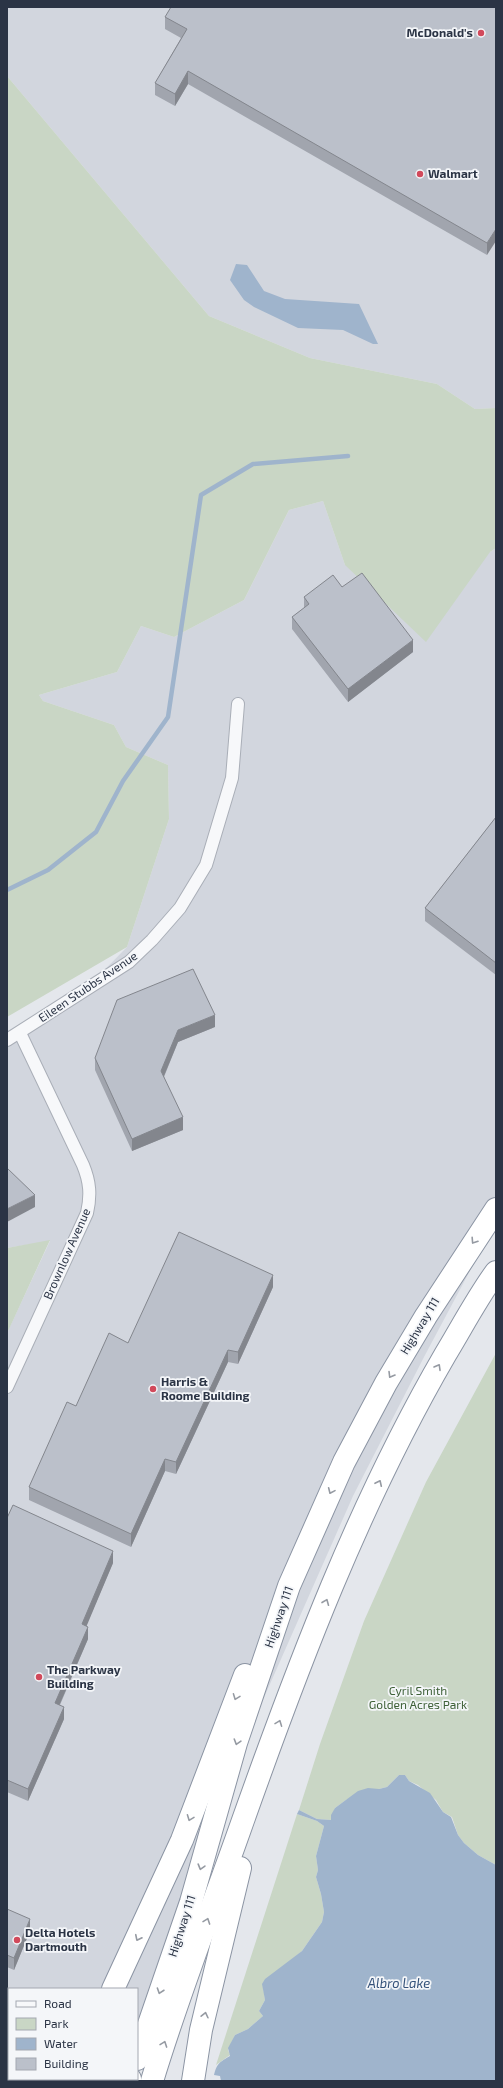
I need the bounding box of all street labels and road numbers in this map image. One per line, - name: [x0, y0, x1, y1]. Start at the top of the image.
- street label: Eileen Stubbs Avenue: [35, 948, 140, 1024]
- street label: Brownlow Avenue: [40, 1206, 92, 1301]
- street label: Highway 111: [397, 1294, 442, 1357]
- street label: Highway 111: [261, 1584, 295, 1649]
- street label: Highway 111: [164, 1893, 198, 1958]

